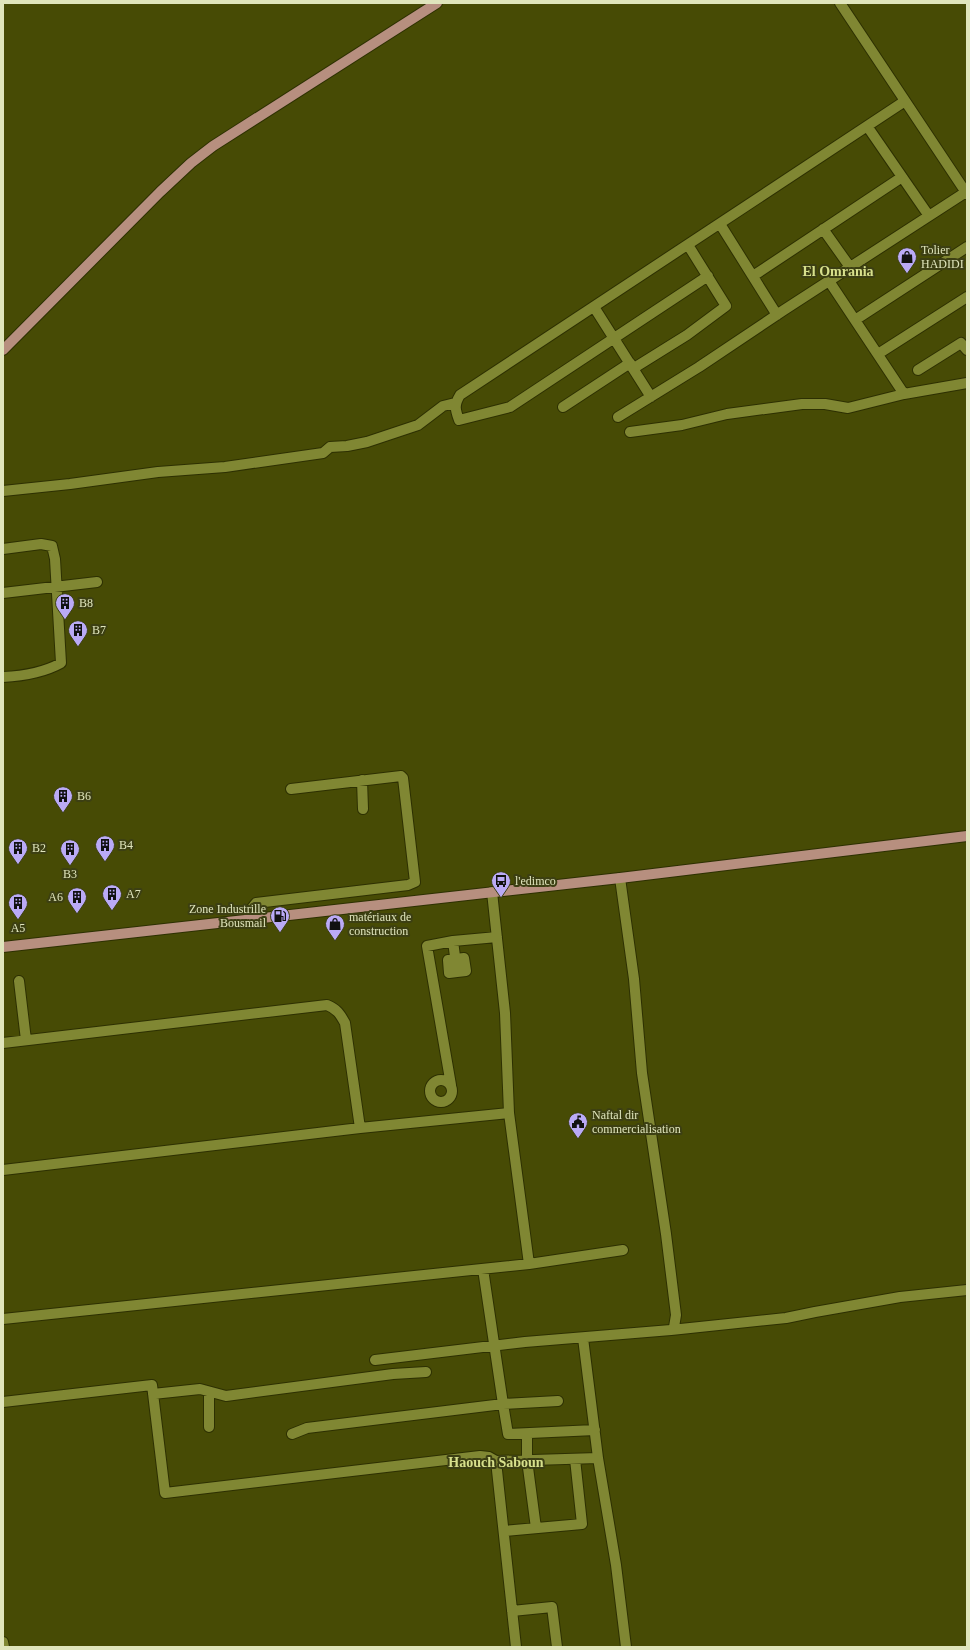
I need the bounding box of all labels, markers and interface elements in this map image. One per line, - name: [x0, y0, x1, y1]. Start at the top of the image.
- place label: Tolier HADIDI: [921, 243, 964, 271]
- shop icon: Tolier HADIDI: [896, 246, 918, 274]
- district label: El Omrania: [802, 264, 874, 279]
- building icon: B8: [54, 592, 76, 620]
- place label: B8: [79, 596, 93, 610]
- building icon: B7: [67, 619, 89, 647]
- place label: B7: [92, 623, 106, 637]
- building icon: B6: [52, 785, 74, 813]
- place label: B6: [77, 789, 91, 803]
- building icon: B4: [94, 834, 116, 862]
- building icon: B2: [7, 837, 29, 865]
- building icon: B3: [59, 838, 81, 866]
- place label: B4: [119, 838, 133, 852]
- place label: B2: [32, 841, 46, 855]
- place label: B3: [63, 867, 77, 881]
- bus stop icon: l'edimco: [490, 870, 512, 898]
- place label: l'edimco: [515, 874, 556, 888]
- building icon: A7: [101, 883, 123, 911]
- building icon: A6: [66, 886, 88, 914]
- place label: A7: [126, 887, 141, 901]
- place label: A6: [48, 890, 63, 904]
- building icon: A5: [7, 892, 29, 920]
- place label: Zone Industrille Bousmail: [189, 902, 267, 930]
- fuel station icon: Zone Industrille Bousmail: [269, 905, 291, 933]
- place label: matériaux de construction: [349, 910, 411, 938]
- shop icon: matériaux de construction: [324, 913, 346, 941]
- place label: A5: [11, 921, 25, 935]
- place label: Naftal dir commercialisation: [592, 1108, 681, 1136]
- public building icon: Naftal dir commercialisation: [567, 1111, 589, 1139]
- district label: Haouch Saboun: [448, 1455, 544, 1470]

